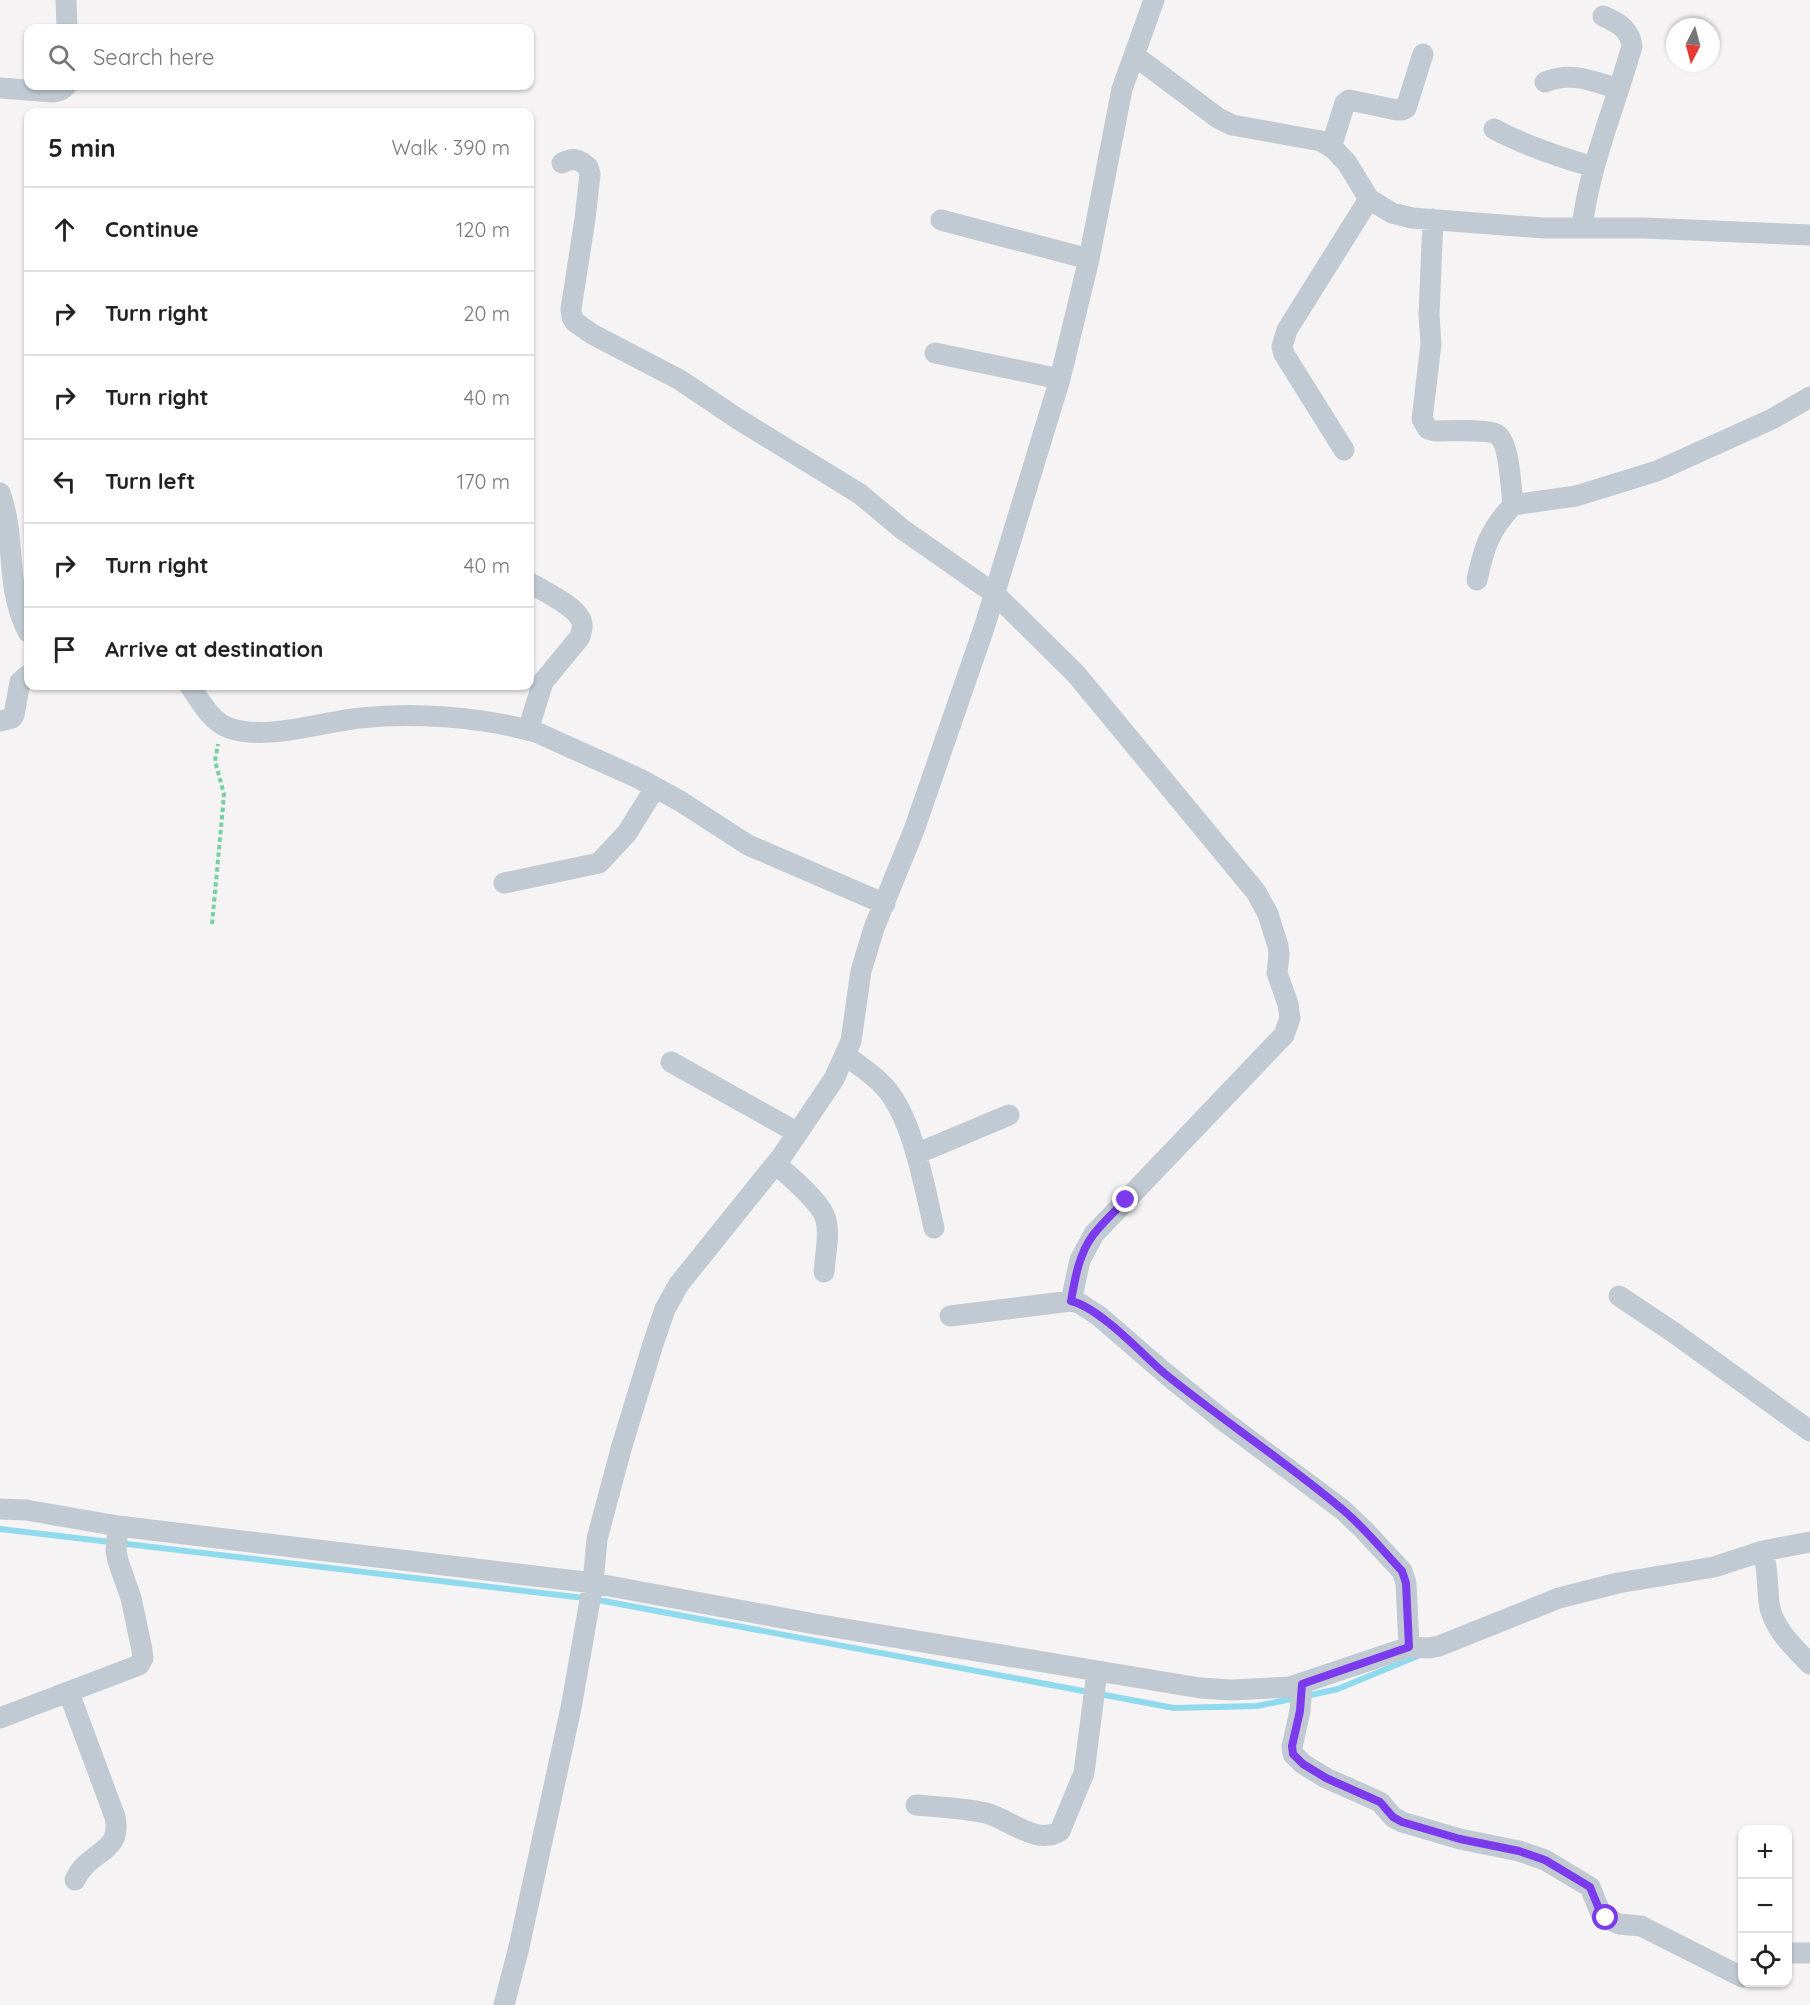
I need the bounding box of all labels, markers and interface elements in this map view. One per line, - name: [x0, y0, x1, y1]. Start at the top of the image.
- north arrow: [1666, 18, 1720, 72]
- search box: [24, 24, 534, 90]
- icon: search: [45, 41, 78, 74]
- text: Search here: [93, 43, 214, 71]
- text: 5 min: [48, 131, 116, 164]
- text: Walk · 390 m: [391, 135, 510, 160]
- icon: ahead: [48, 213, 81, 246]
- text: Continue: [105, 215, 199, 243]
- text: 120 m: [456, 217, 510, 242]
- icon: right: [48, 297, 81, 330]
- text: Turn right: [105, 299, 209, 327]
- text: 20 m: [463, 301, 510, 326]
- icon: right: [48, 381, 81, 414]
- text: Turn right: [105, 383, 209, 411]
- text: 40 m: [464, 385, 510, 410]
- icon: left: [48, 465, 81, 498]
- text: Turn left: [105, 467, 195, 495]
- text: 170 m: [457, 469, 510, 494]
- icon: right: [48, 549, 81, 582]
- text: Turn right: [105, 551, 209, 579]
- text: 40 m: [464, 553, 510, 578]
- icon: arrive: [48, 633, 81, 666]
- text: Arrive at destination: [105, 635, 323, 663]
- route end: [1112, 1186, 1138, 1212]
- map controls: [1738, 1825, 1792, 1987]
- button: +: [1738, 1825, 1792, 1879]
- button: −: [1738, 1879, 1792, 1933]
- route start: [1592, 1904, 1618, 1930]
- button: locate: [1738, 1933, 1792, 1987]

